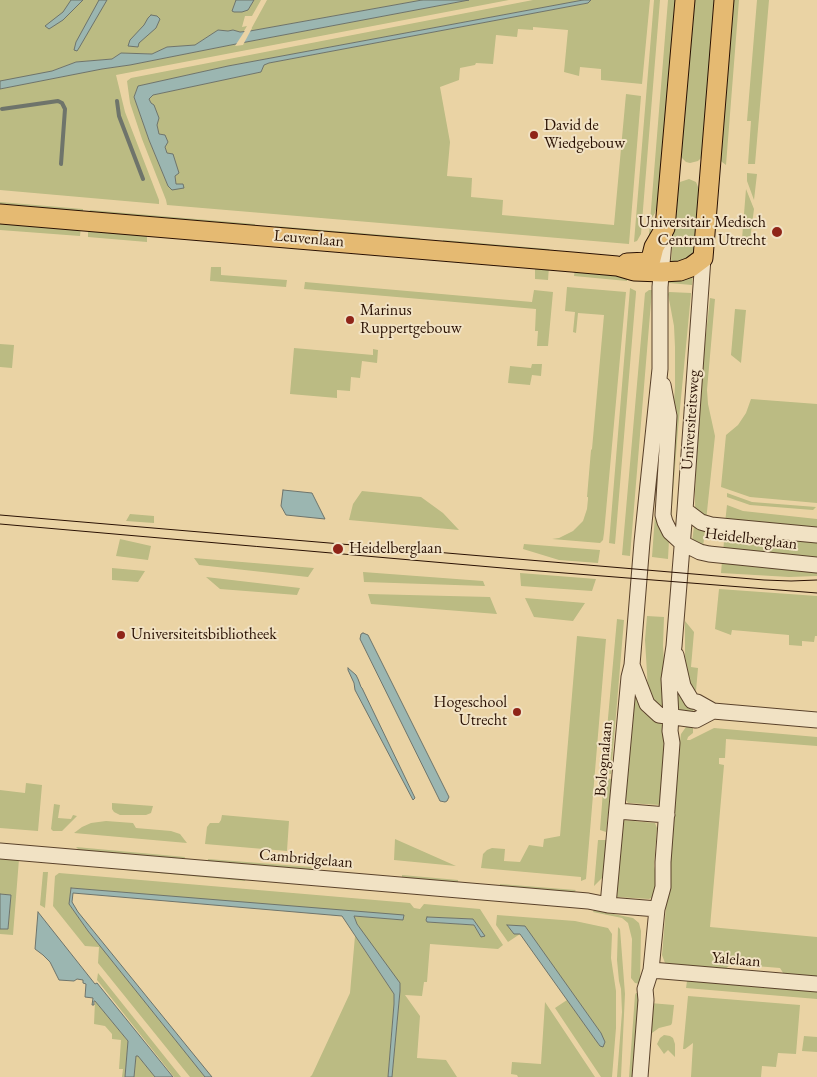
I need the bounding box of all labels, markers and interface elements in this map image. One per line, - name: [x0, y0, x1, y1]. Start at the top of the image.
- place label: David de Wiedgebouw: [544, 116, 625, 154]
- marker: David de Wiedgebouw: [528, 129, 540, 141]
- place label: Universitair Medisch Centrum Utrecht: [639, 213, 766, 251]
- marker: Universitair Medisch Centrum Utrecht: [770, 225, 784, 239]
- street label: Leuvenlaan: [273, 226, 345, 252]
- place label: Marinus Ruppertgebouw: [360, 301, 462, 339]
- marker: Marinus Ruppertgebouw: [344, 314, 356, 326]
- street label: Universiteitsweg: [678, 369, 704, 471]
- street label: Heidelberglaan: [704, 524, 798, 554]
- place label: Heidelberglaan: [349, 539, 442, 559]
- marker: Heidelberglaan: [331, 542, 345, 556]
- place label: Universiteitsbibliotheek: [131, 625, 277, 645]
- marker: Universiteitsbibliotheek: [115, 629, 127, 641]
- place label: Hogeschool Utrecht: [434, 693, 507, 731]
- marker: Hogeschool Utrecht: [511, 706, 523, 718]
- street label: Bolognalaan: [591, 720, 617, 798]
- street label: Cambridgelaan: [258, 845, 354, 873]
- street label: Yalelaan: [711, 948, 761, 972]

